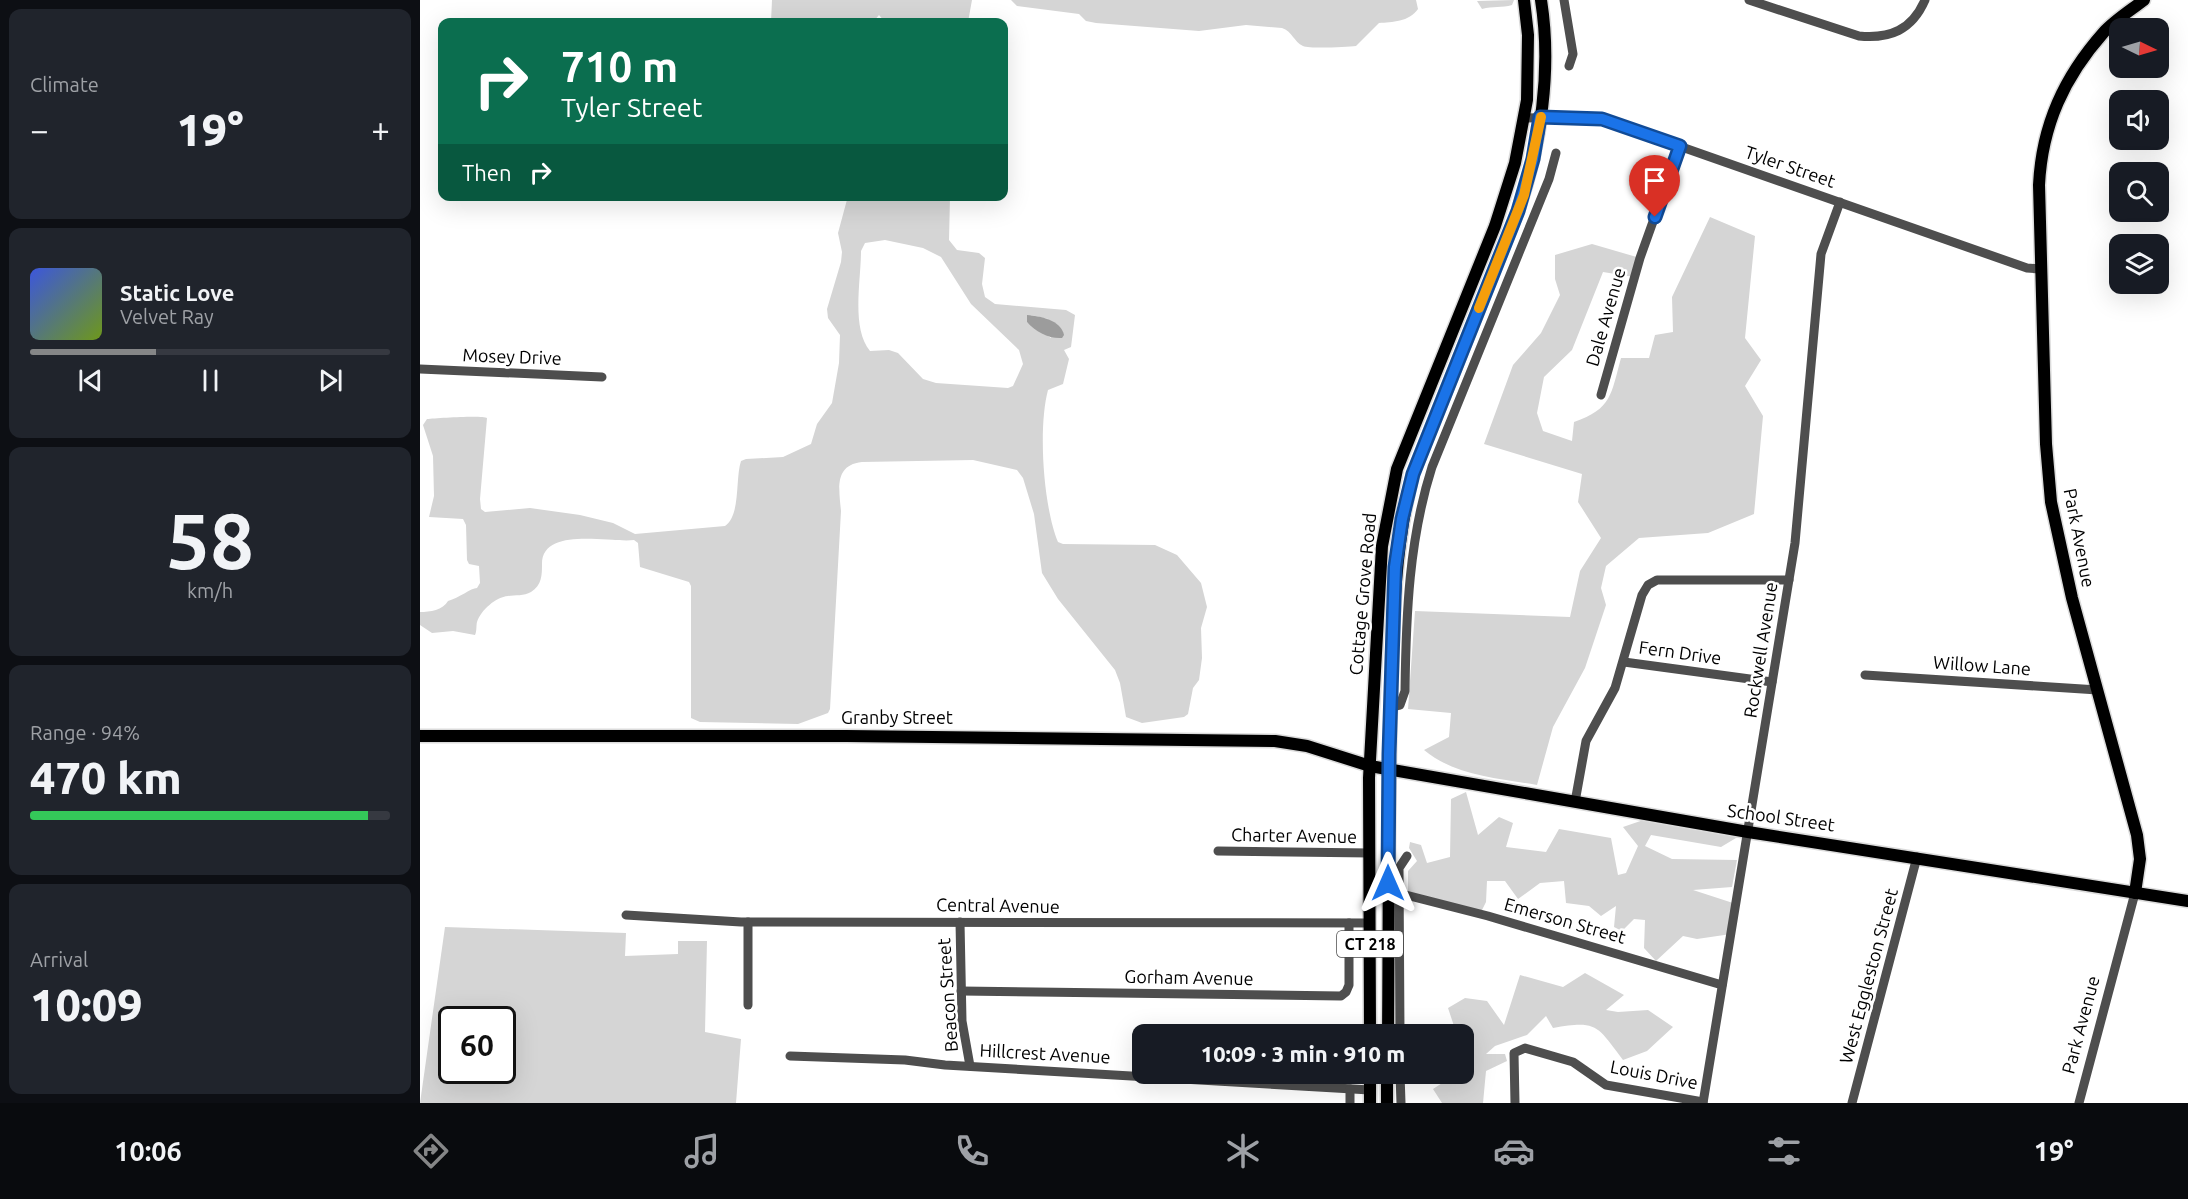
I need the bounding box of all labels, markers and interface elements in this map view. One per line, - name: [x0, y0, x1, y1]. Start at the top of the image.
- north arrow: [2109, 18, 2169, 78]
- map controls: [2109, 18, 2169, 294]
- icon: right: [462, 42, 540, 120]
- text: 710 m: [561, 43, 678, 90]
- text: Climate: [30, 73, 99, 96]
- button: sound: [2109, 90, 2169, 150]
- text: Tyler Street: [561, 92, 702, 122]
- text: 19°: [176, 104, 244, 155]
- text: −: [30, 111, 49, 148]
- text: +: [371, 111, 390, 148]
- street label: Tyler Street: [1743, 141, 1838, 191]
- pin: [1629, 155, 1680, 217]
- icon: right: [524, 156, 557, 189]
- text: Then: [462, 160, 512, 185]
- button: search: [2109, 162, 2169, 222]
- icon: arrive: [1638, 164, 1671, 197]
- button: layers: [2109, 234, 2169, 294]
- street label: Dale Avenue: [1581, 265, 1629, 368]
- text: Static Love: [120, 280, 235, 305]
- text: Velvet Ray: [120, 305, 214, 328]
- street label: Mosey Drive: [462, 344, 562, 368]
- icon: previous: [74, 364, 107, 397]
- icon: pause: [194, 364, 227, 397]
- icon: next: [314, 364, 347, 397]
- street label: Park Avenue: [2061, 487, 2099, 589]
- text: 58: [166, 496, 254, 584]
- street label: Cottage Grove Road: [1345, 512, 1379, 676]
- text: km/h: [187, 579, 233, 602]
- street label: Rockwell Avenue: [1739, 580, 1781, 719]
- street label: Fern Drive: [1638, 636, 1723, 668]
- street label: Willow Lane: [1932, 652, 2032, 678]
- street label: Granby Street: [841, 707, 953, 727]
- text: Range · 94%: [30, 721, 140, 744]
- text: 470 km: [30, 752, 182, 803]
- street label: School Street: [1726, 800, 1836, 834]
- street label: Charter Avenue: [1231, 824, 1357, 846]
- position arrow: [1356, 851, 1420, 915]
- street label: West Eggleston Street: [1835, 886, 1901, 1066]
- street label: Emerson Street: [1502, 893, 1628, 947]
- street label: Central Avenue: [936, 894, 1060, 916]
- road number: CT 218: [1337, 931, 1403, 957]
- street label: Beacon Street: [933, 937, 961, 1053]
- text: Arrival: [30, 948, 88, 971]
- street label: Gorham Avenue: [1124, 966, 1254, 988]
- street label: Park Avenue: [2057, 974, 2103, 1076]
- text: 10:09: [30, 979, 143, 1030]
- speed limit sign: 60: [438, 1006, 516, 1084]
- street label: Hillcrest Avenue: [979, 1040, 1111, 1066]
- text: 10:09 · 3 min · 910 m: [1201, 1041, 1405, 1066]
- street label: Louis Drive: [1609, 1056, 1700, 1092]
- icon: directions: [410, 1130, 452, 1172]
- icon: music: [681, 1130, 723, 1172]
- icon: phone: [951, 1130, 993, 1172]
- icon: climate: [1222, 1130, 1264, 1172]
- icon: car: [1493, 1130, 1535, 1172]
- icon: filters: [1763, 1130, 1805, 1172]
- text: 10:06: [114, 1136, 182, 1166]
- text: 19°: [2034, 1136, 2074, 1166]

